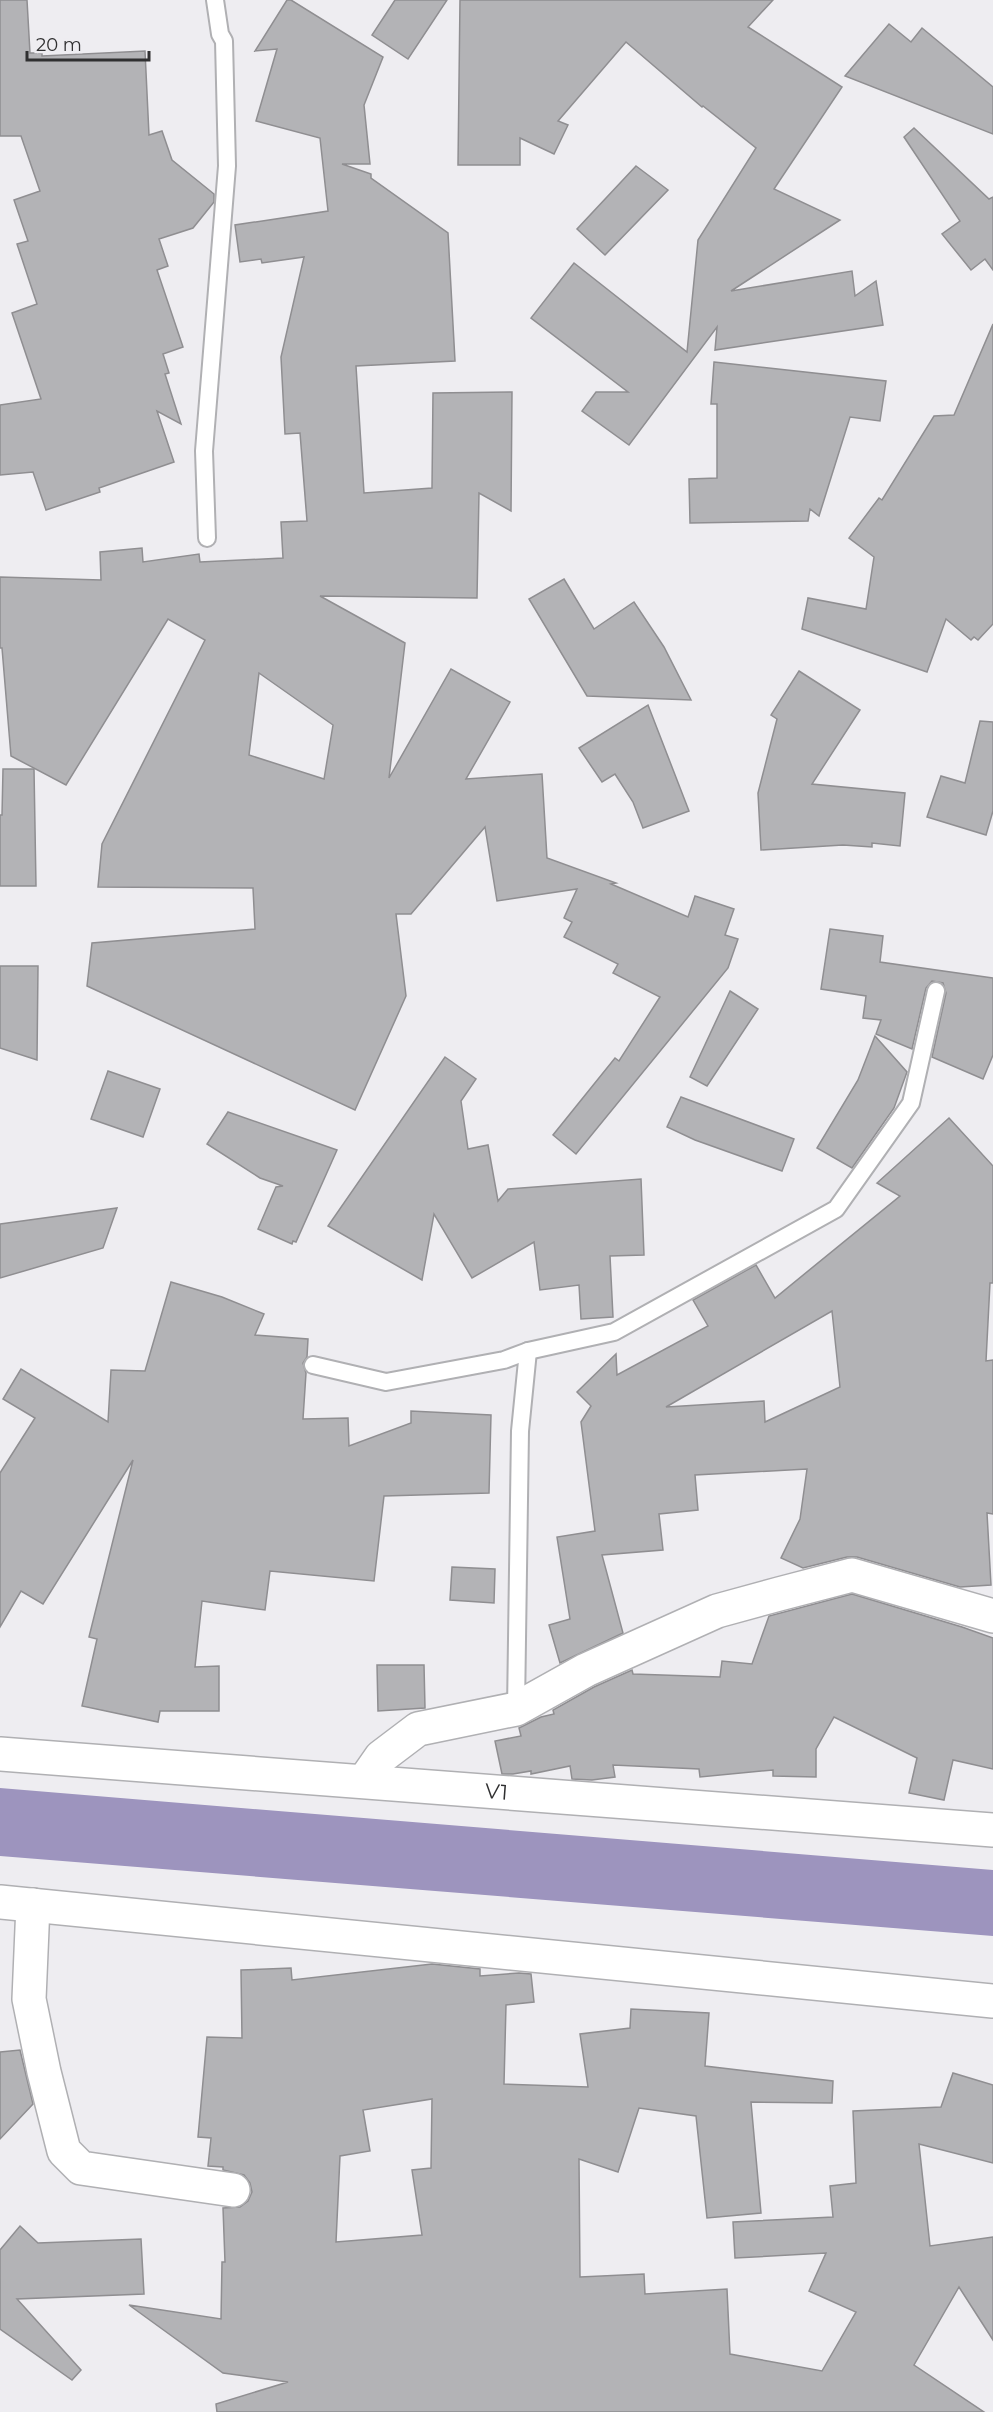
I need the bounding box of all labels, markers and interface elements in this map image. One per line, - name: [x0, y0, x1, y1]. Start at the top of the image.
- scale bar: [27, 24, 148, 62]
- text: 20 m: [36, 34, 82, 56]
- street label: V1: [484, 1778, 509, 1805]

